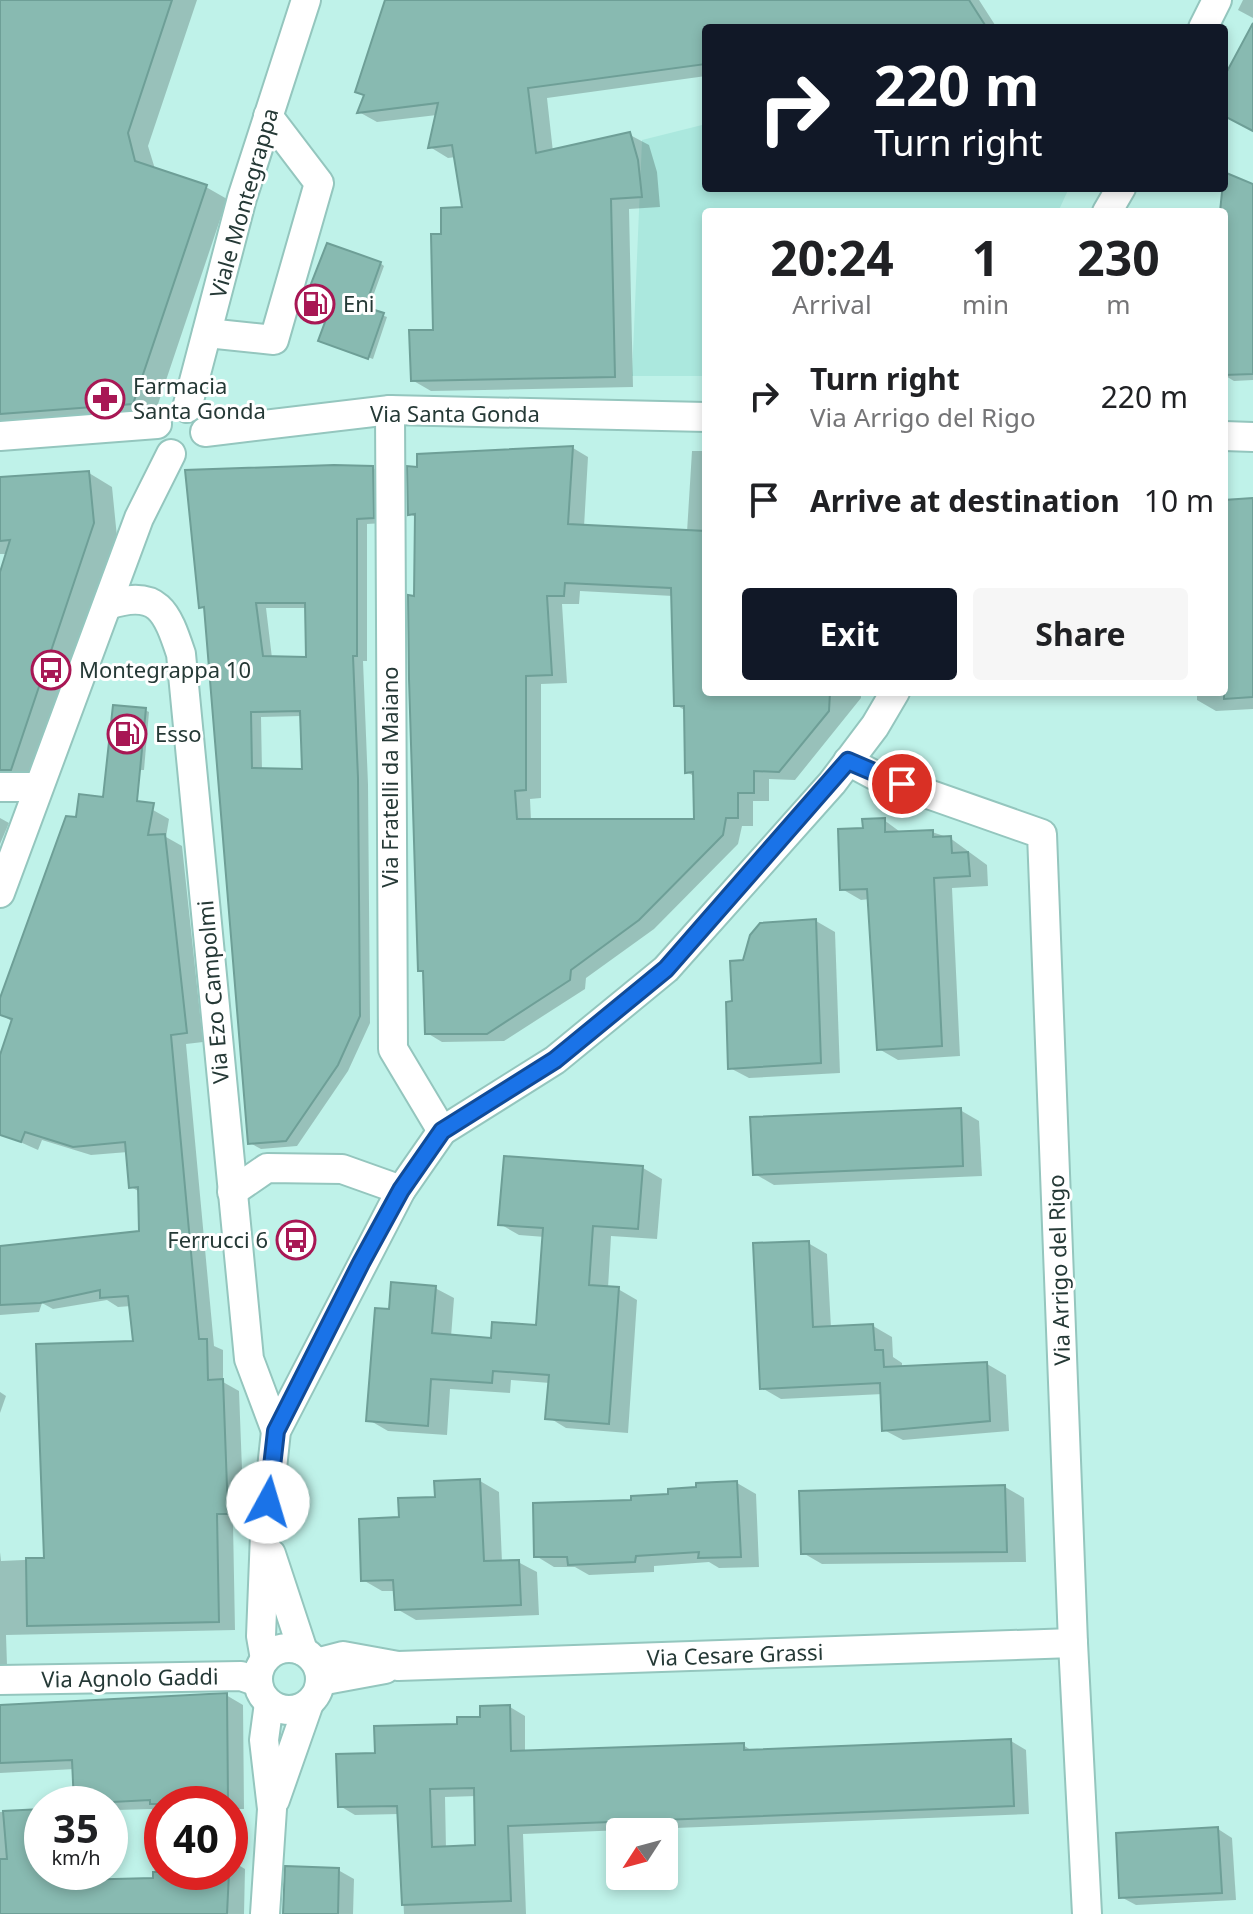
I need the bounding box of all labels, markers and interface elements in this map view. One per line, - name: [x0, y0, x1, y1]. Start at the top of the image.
- text: 220 m: [874, 46, 1039, 122]
- icon: right: [742, 56, 846, 160]
- street label: Viale Montegrappa: [202, 104, 284, 301]
- text: Turn right: [874, 118, 1042, 167]
- text: 20:24: [770, 225, 894, 290]
- text: 1: [972, 225, 999, 290]
- text: 230: [1077, 225, 1160, 290]
- fuel station icon: Eni: [294, 283, 336, 325]
- text: Arrival: [792, 286, 872, 322]
- text: min: [962, 286, 1009, 322]
- text: m: [1106, 286, 1131, 322]
- place label: Eni: [343, 288, 375, 318]
- text: Turn right: [810, 358, 960, 399]
- place label: Farmacia Santa Gonda: [133, 370, 266, 425]
- icon: right: [742, 374, 786, 418]
- text: 220 m: [1101, 376, 1188, 417]
- pharmacy icon: Farmacia Santa Gonda: [84, 378, 126, 420]
- street label: Via Santa Gonda: [370, 398, 540, 428]
- text: Via Arrigo del Rigo: [810, 399, 1036, 435]
- icon: arrive: [742, 478, 786, 522]
- text: Arrive at destination: [810, 480, 1120, 521]
- text: 10 m: [1144, 480, 1214, 521]
- button: Exit: [742, 588, 957, 680]
- button: Share: [973, 588, 1188, 680]
- bus stop icon: Montegrappa 10: [30, 649, 72, 691]
- place label: Montegrappa 10: [79, 654, 251, 684]
- street label: Via Fratelli da Maiano: [374, 666, 404, 888]
- fuel station icon: Esso: [106, 713, 148, 755]
- place label: Esso: [155, 718, 202, 748]
- pin: [868, 750, 936, 818]
- icon: arrive: [880, 762, 924, 806]
- street label: Via Ezo Campolmi: [189, 899, 235, 1085]
- street label: Via Arrigo del Rigo: [1040, 1174, 1076, 1366]
- bus stop icon: Ferrucci 6: [275, 1219, 317, 1261]
- place label: Ferrucci 6: [167, 1224, 268, 1254]
- position arrow: [226, 1460, 310, 1544]
- street label: Via Cesare Grassi: [646, 1636, 824, 1672]
- street label: Via Agnolo Gaddi: [41, 1660, 219, 1694]
- speed limit sign: 40: [144, 1786, 248, 1890]
- text: 35: [53, 1800, 99, 1855]
- north arrow: [606, 1818, 678, 1890]
- map controls: [606, 1818, 678, 1890]
- text: km/h: [51, 1844, 101, 1871]

